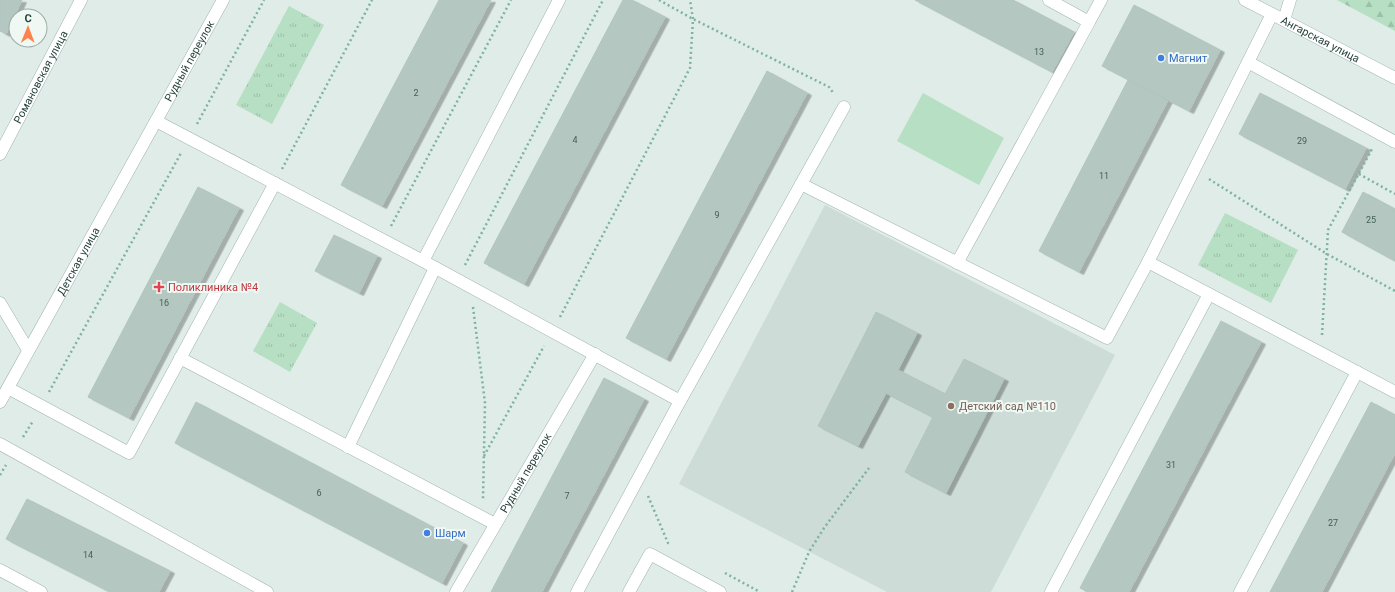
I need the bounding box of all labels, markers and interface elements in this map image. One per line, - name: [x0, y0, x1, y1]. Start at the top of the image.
- north arrow: [8, 8, 48, 48]
- text: С: [24, 12, 32, 25]
- street label: Ангарская улица: [1279, 13, 1362, 65]
- street label: Рудный переулок: [162, 18, 217, 104]
- street label: Романовская улица: [11, 28, 70, 126]
- house number: 13: [1034, 47, 1044, 57]
- place label: Магнит: [1169, 52, 1208, 65]
- marker: Магнит: [1156, 53, 1166, 63]
- house number: 2: [413, 88, 419, 98]
- house number: 4: [572, 135, 578, 145]
- house number: 29: [1297, 136, 1307, 146]
- house number: 11: [1099, 171, 1109, 181]
- house number: 9: [714, 210, 720, 220]
- house number: 25: [1366, 215, 1376, 225]
- street label: Детская улица: [54, 225, 102, 297]
- marker: Поликлиника №4: [153, 281, 165, 293]
- place label: Поликлиника №4: [168, 281, 258, 294]
- house number: 16: [159, 298, 169, 308]
- place label: Детский сад №110: [959, 400, 1056, 413]
- marker: Детский сад №110: [946, 401, 956, 411]
- street label: Рудный переулок: [497, 431, 554, 515]
- house number: 31: [1166, 460, 1176, 470]
- house number: 6: [316, 488, 322, 498]
- house number: 7: [564, 491, 570, 501]
- house number: 27: [1328, 518, 1338, 528]
- place label: Шарм: [435, 527, 466, 540]
- marker: Шарм: [422, 528, 432, 538]
- house number: 14: [83, 550, 93, 560]

